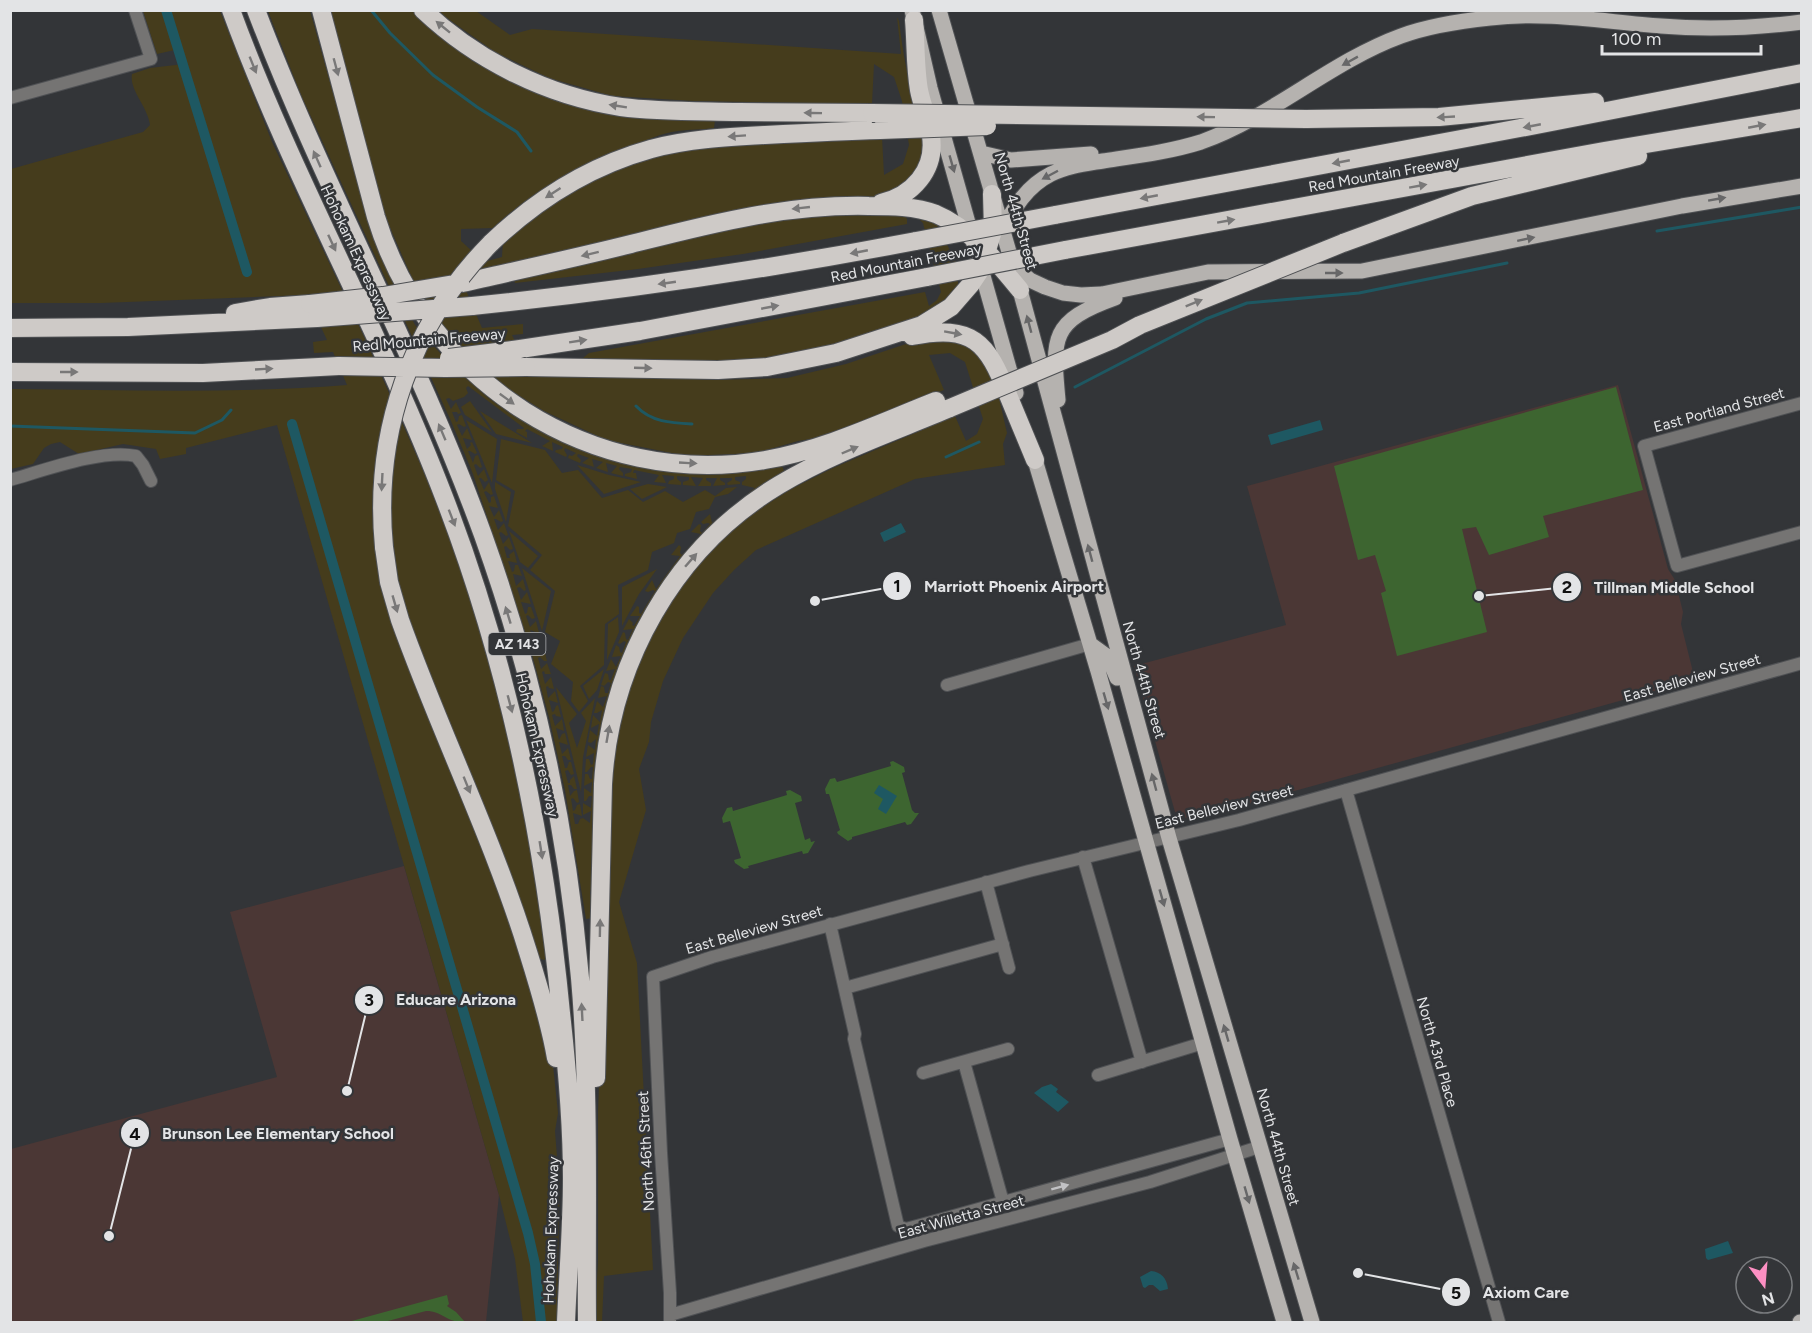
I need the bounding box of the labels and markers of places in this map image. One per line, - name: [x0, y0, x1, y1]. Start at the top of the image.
- callout: Marriott Phoenix Airport: [882, 569, 1116, 603]
- callout: Tillman Middle School: [1552, 570, 1766, 604]
- callout: Educare Arizona: [354, 983, 528, 1017]
- callout: Brunson Lee Elementary School: [120, 1116, 406, 1150]
- callout: Axiom Care: [1441, 1275, 1581, 1309]

